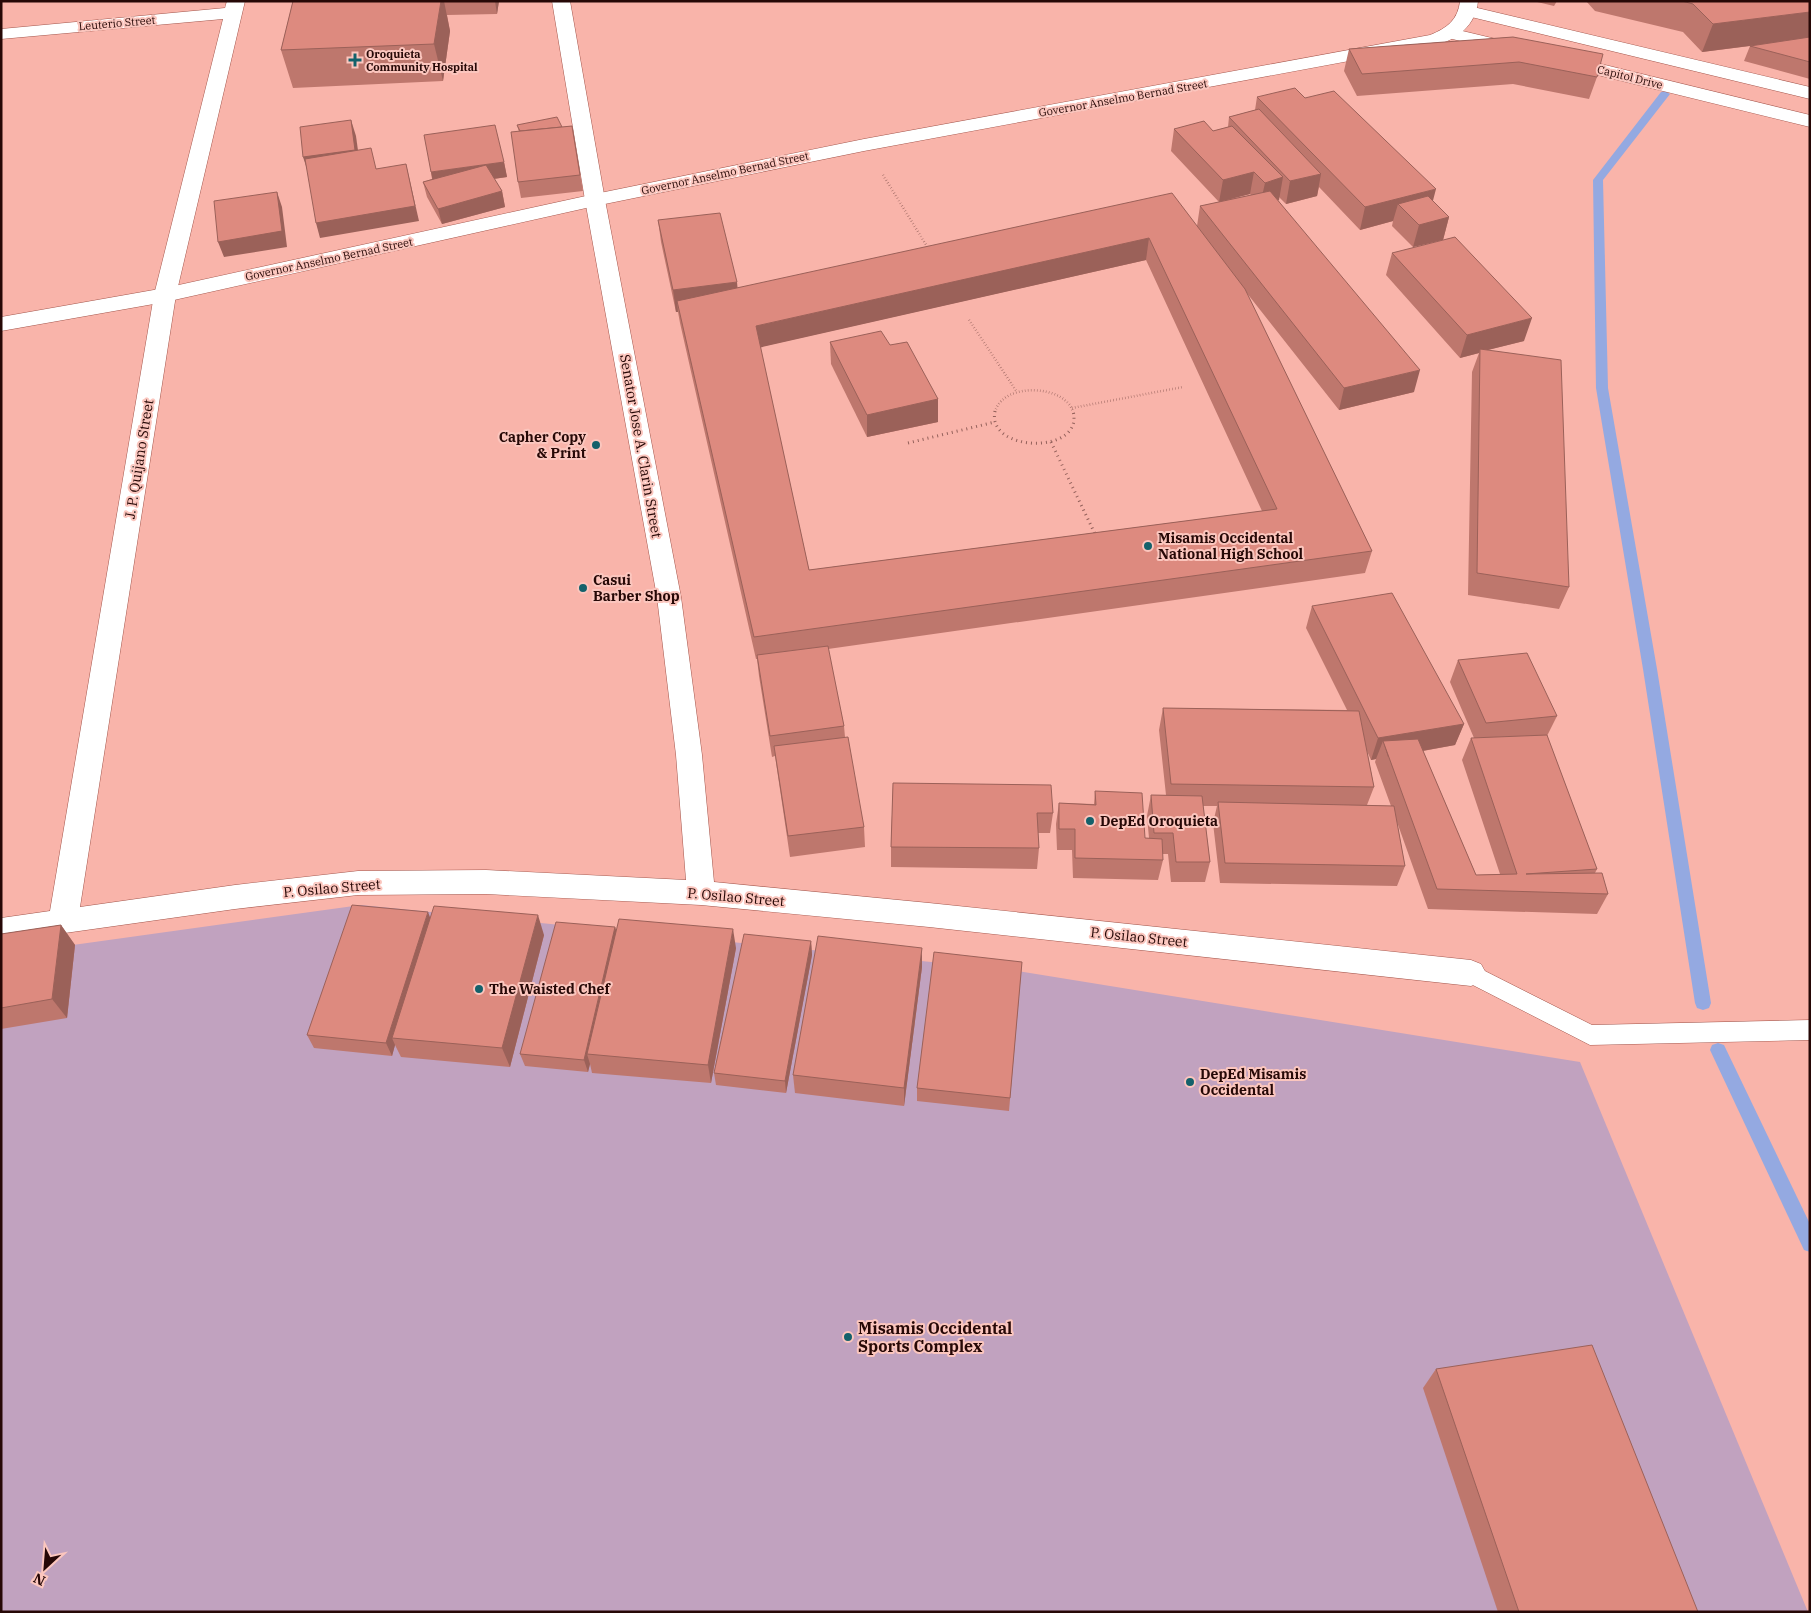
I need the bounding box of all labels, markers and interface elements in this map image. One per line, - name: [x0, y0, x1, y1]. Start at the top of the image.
- street label: Leuterio Street: [78, 13, 156, 33]
- place label: Oroquieta Community Hospital: [366, 47, 478, 74]
- marker: Oroquieta Community Hospital: [348, 53, 362, 67]
- street label: Capitol Drive: [1596, 62, 1664, 92]
- street label: Governor Anselmo Bernad Street: [1038, 76, 1208, 120]
- street label: Governor Anselmo Bernad Street: [640, 148, 810, 198]
- street label: Governor Anselmo Bernad Street: [244, 234, 414, 284]
- street label: Senator Jose A. Clarin Street: [616, 353, 666, 539]
- street label: J. P. Quijano Street: [121, 398, 157, 520]
- place label: Capher Copy & Print: [499, 428, 586, 462]
- marker: Capher Copy & Print: [590, 439, 602, 451]
- place label: Misamis Occidental National High School: [1158, 529, 1304, 563]
- marker: Misamis Occidental National High School: [1142, 540, 1154, 552]
- place label: Casui Barber Shop: [593, 571, 680, 605]
- marker: Casui Barber Shop: [577, 582, 589, 594]
- place label: DepEd Oroquieta: [1100, 812, 1218, 830]
- marker: DepEd Oroquieta: [1084, 815, 1096, 827]
- street label: P. Osilao Street: [283, 875, 381, 901]
- street label: P. Osilao Street: [687, 884, 785, 910]
- street label: P. Osilao Street: [1090, 923, 1188, 951]
- place label: The Waisted Chef: [489, 980, 611, 998]
- marker: The Waisted Chef: [473, 983, 485, 995]
- place label: DepEd Misamis Occidental: [1200, 1065, 1306, 1099]
- marker: DepEd Misamis Occidental: [1184, 1076, 1196, 1088]
- place label: Misamis Occidental Sports Complex: [858, 1318, 1012, 1356]
- marker: Misamis Occidental Sports Complex: [842, 1331, 854, 1343]
- north arrow: [20, 1543, 70, 1593]
- text: N: [30, 1569, 48, 1590]

